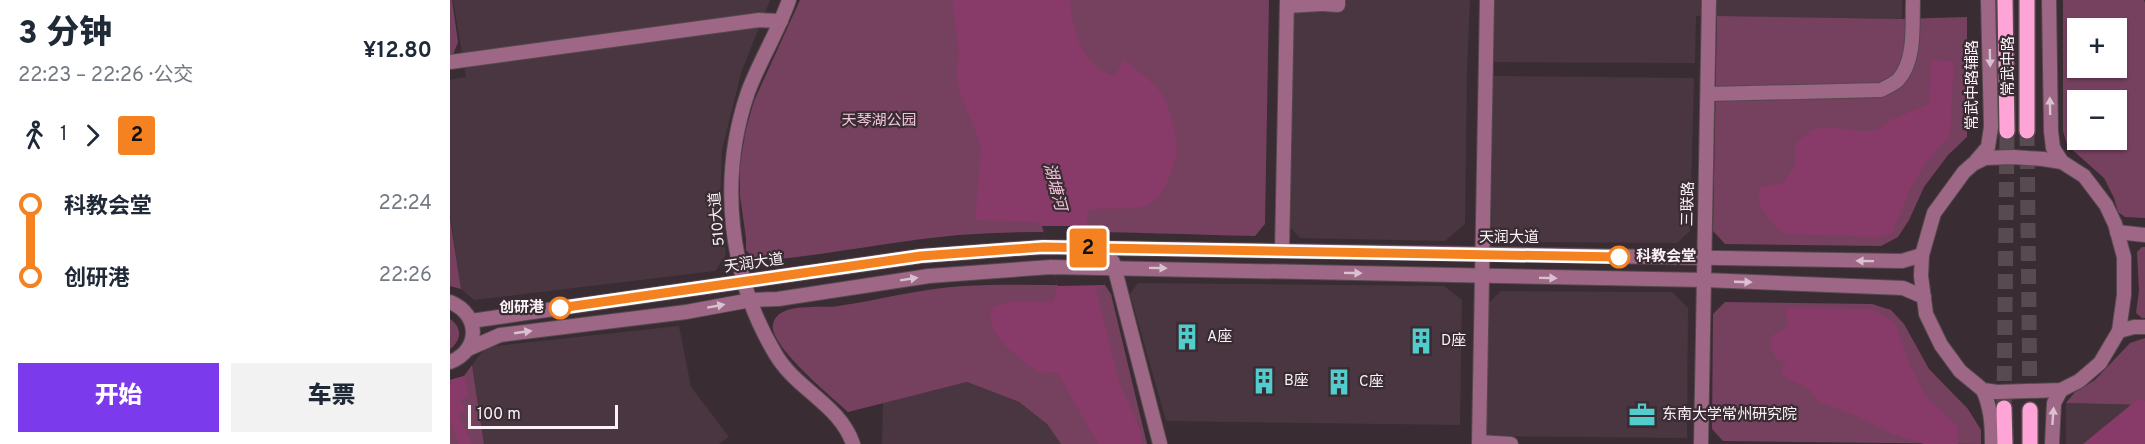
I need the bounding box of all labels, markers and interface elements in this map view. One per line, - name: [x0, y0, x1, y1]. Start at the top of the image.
- text: 3 分钟: [18, 14, 112, 56]
- map controls: [2067, 18, 2127, 150]
- button: +: [2067, 18, 2127, 78]
- street label: 常武中路: [2000, 36, 2019, 96]
- text: ¥12.80: [363, 38, 432, 65]
- street label: 常武中路辅路: [1964, 40, 1983, 130]
- one-way arrow: [1985, 49, 1994, 68]
- text: 22:23 – 22:26 · 公交: [18, 63, 193, 89]
- button: −: [2067, 90, 2127, 150]
- one-way arrow: [2045, 97, 2055, 116]
- park label: 天琴湖公园: [841, 112, 917, 131]
- icon: walk: [18, 119, 51, 152]
- icon: forward: [76, 119, 109, 152]
- text: 1: [60, 122, 67, 148]
- text: 2: [130, 122, 143, 149]
- water label: 湖塘河: [1038, 161, 1071, 216]
- street label: 三联路: [1679, 181, 1699, 227]
- text: 22:24: [379, 191, 432, 217]
- street label: 510大道: [706, 191, 730, 247]
- text: 科教会堂: [64, 194, 152, 221]
- line badge: 2: [1068, 228, 1108, 268]
- street label: 天润大道: [1479, 229, 1539, 248]
- text: 2: [1082, 235, 1094, 262]
- marker: 科教会堂: [1608, 246, 1630, 268]
- place label: 科教会堂: [1636, 248, 1696, 267]
- street label: 天润大道: [723, 250, 785, 278]
- one-way arrow: [1855, 256, 1874, 265]
- text: 22:26: [379, 263, 432, 289]
- one-way arrow: [1149, 264, 1168, 273]
- text: 创研港: [64, 266, 130, 293]
- one-way arrow: [1344, 268, 1363, 278]
- one-way arrow: [1539, 273, 1558, 282]
- one-way arrow: [900, 274, 919, 283]
- one-way arrow: [1734, 277, 1753, 286]
- marker: 创研港: [549, 297, 571, 319]
- place label: 创研港: [499, 299, 544, 318]
- one-way arrow: [707, 302, 726, 311]
- building icon: A座: [1172, 322, 1202, 352]
- building icon: D座: [1406, 326, 1436, 356]
- one-way arrow: [514, 327, 533, 336]
- place label: A座: [1207, 328, 1232, 347]
- place label: D座: [1441, 332, 1466, 351]
- button: 开始: [18, 363, 219, 432]
- button: 车票: [231, 363, 432, 432]
- building icon: B座: [1249, 366, 1279, 396]
- building icon: C座: [1324, 367, 1354, 397]
- place label: B座: [1284, 372, 1309, 391]
- place label: C座: [1359, 373, 1384, 392]
- office icon: 东南大学常州研究院: [1627, 400, 1657, 430]
- scale bar: [468, 402, 618, 430]
- text: 100 m: [477, 405, 521, 425]
- place label: 东南大学常州研究院: [1662, 405, 1797, 425]
- one-way arrow: [2048, 407, 2057, 426]

